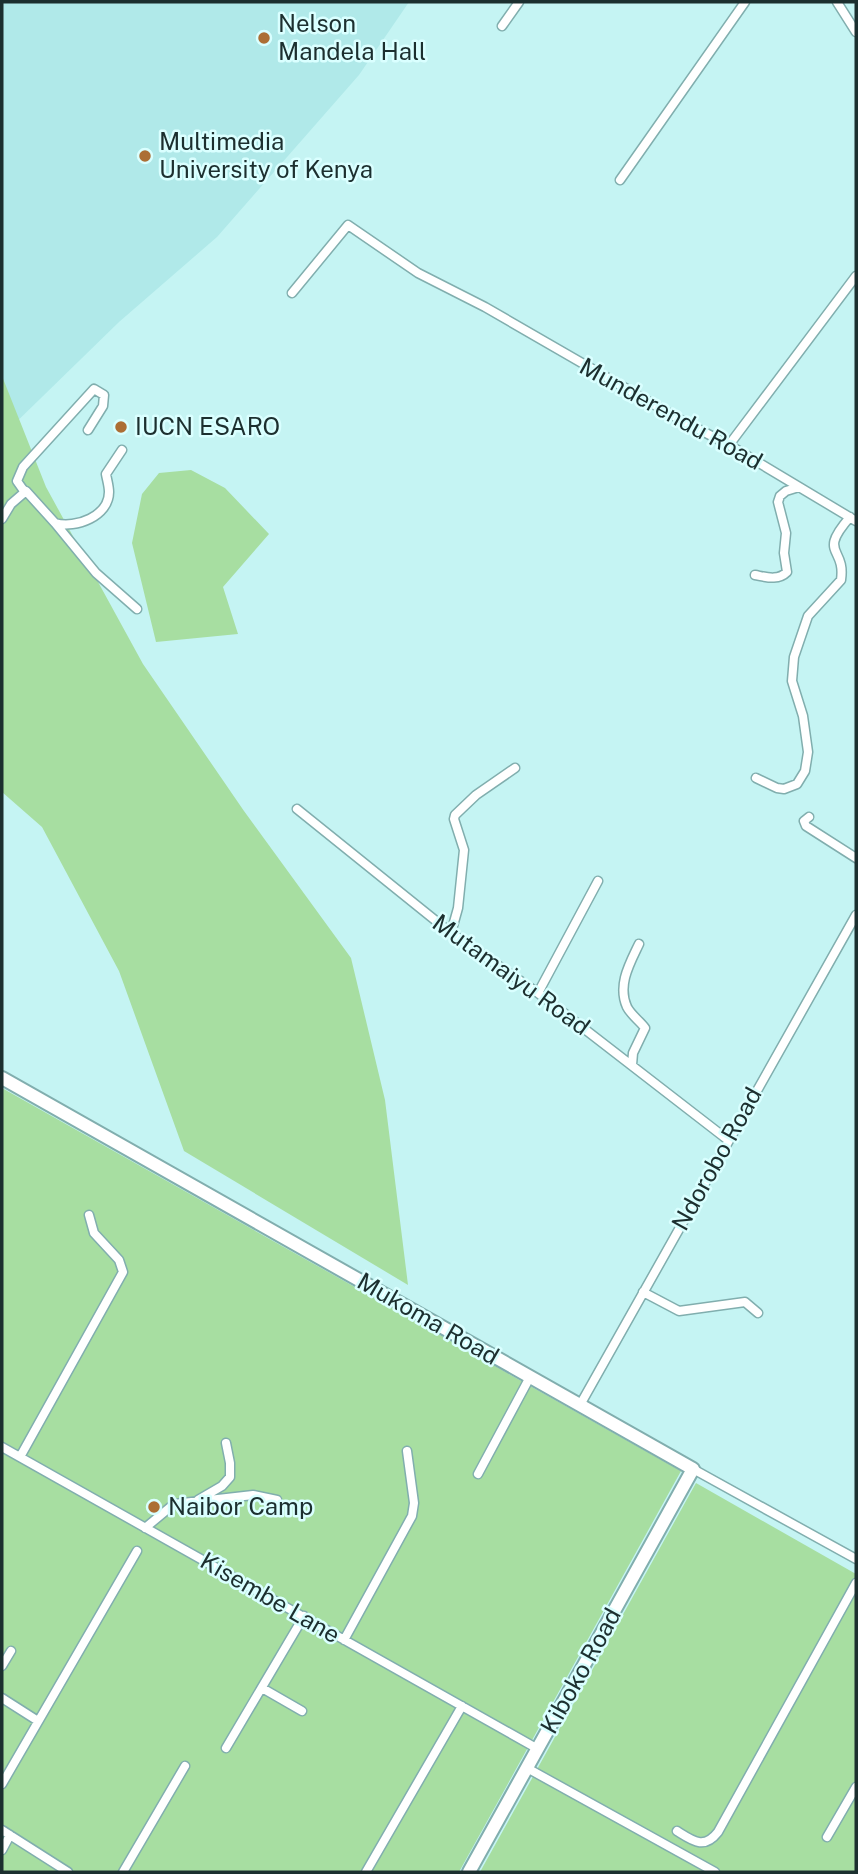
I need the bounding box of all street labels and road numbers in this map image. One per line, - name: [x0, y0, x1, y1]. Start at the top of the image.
- street label: Munderendu Road: [575, 351, 768, 475]
- street label: Mutamaiyu Road: [428, 908, 595, 1041]
- street label: Ndorobo Road: [665, 1082, 767, 1235]
- street label: Mukoma Road: [353, 1266, 504, 1370]
- street label: Kisembe Lane: [196, 1546, 345, 1648]
- street label: Kiboko Road: [534, 1603, 626, 1738]

